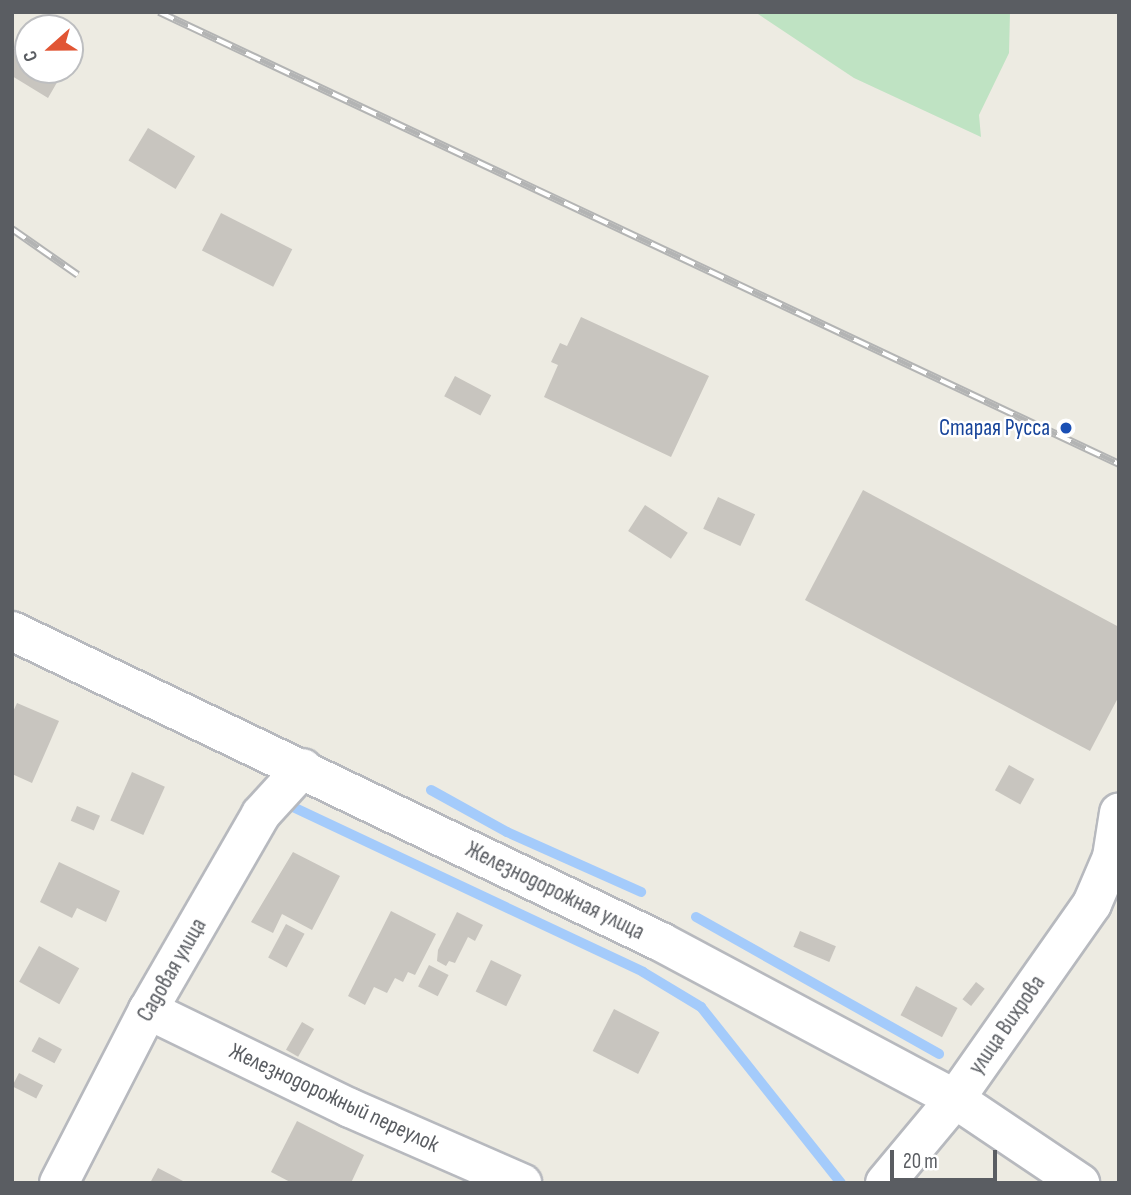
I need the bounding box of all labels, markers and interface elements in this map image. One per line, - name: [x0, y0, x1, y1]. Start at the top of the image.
- north arrow: [14, 14, 84, 84]
- text: С: [18, 47, 43, 65]
- place label: Старая Русса: [939, 414, 1050, 442]
- marker: Старая Русса: [1056, 418, 1076, 438]
- street label: Железнодорожная улица: [461, 836, 649, 946]
- street label: Садовая улица: [131, 913, 213, 1027]
- street label: улица Вихрова: [963, 970, 1051, 1080]
- street label: Железнодорожный переулок: [225, 1037, 443, 1159]
- scale bar: [893, 1136, 1000, 1180]
- text: 20 m: [903, 1149, 938, 1174]

